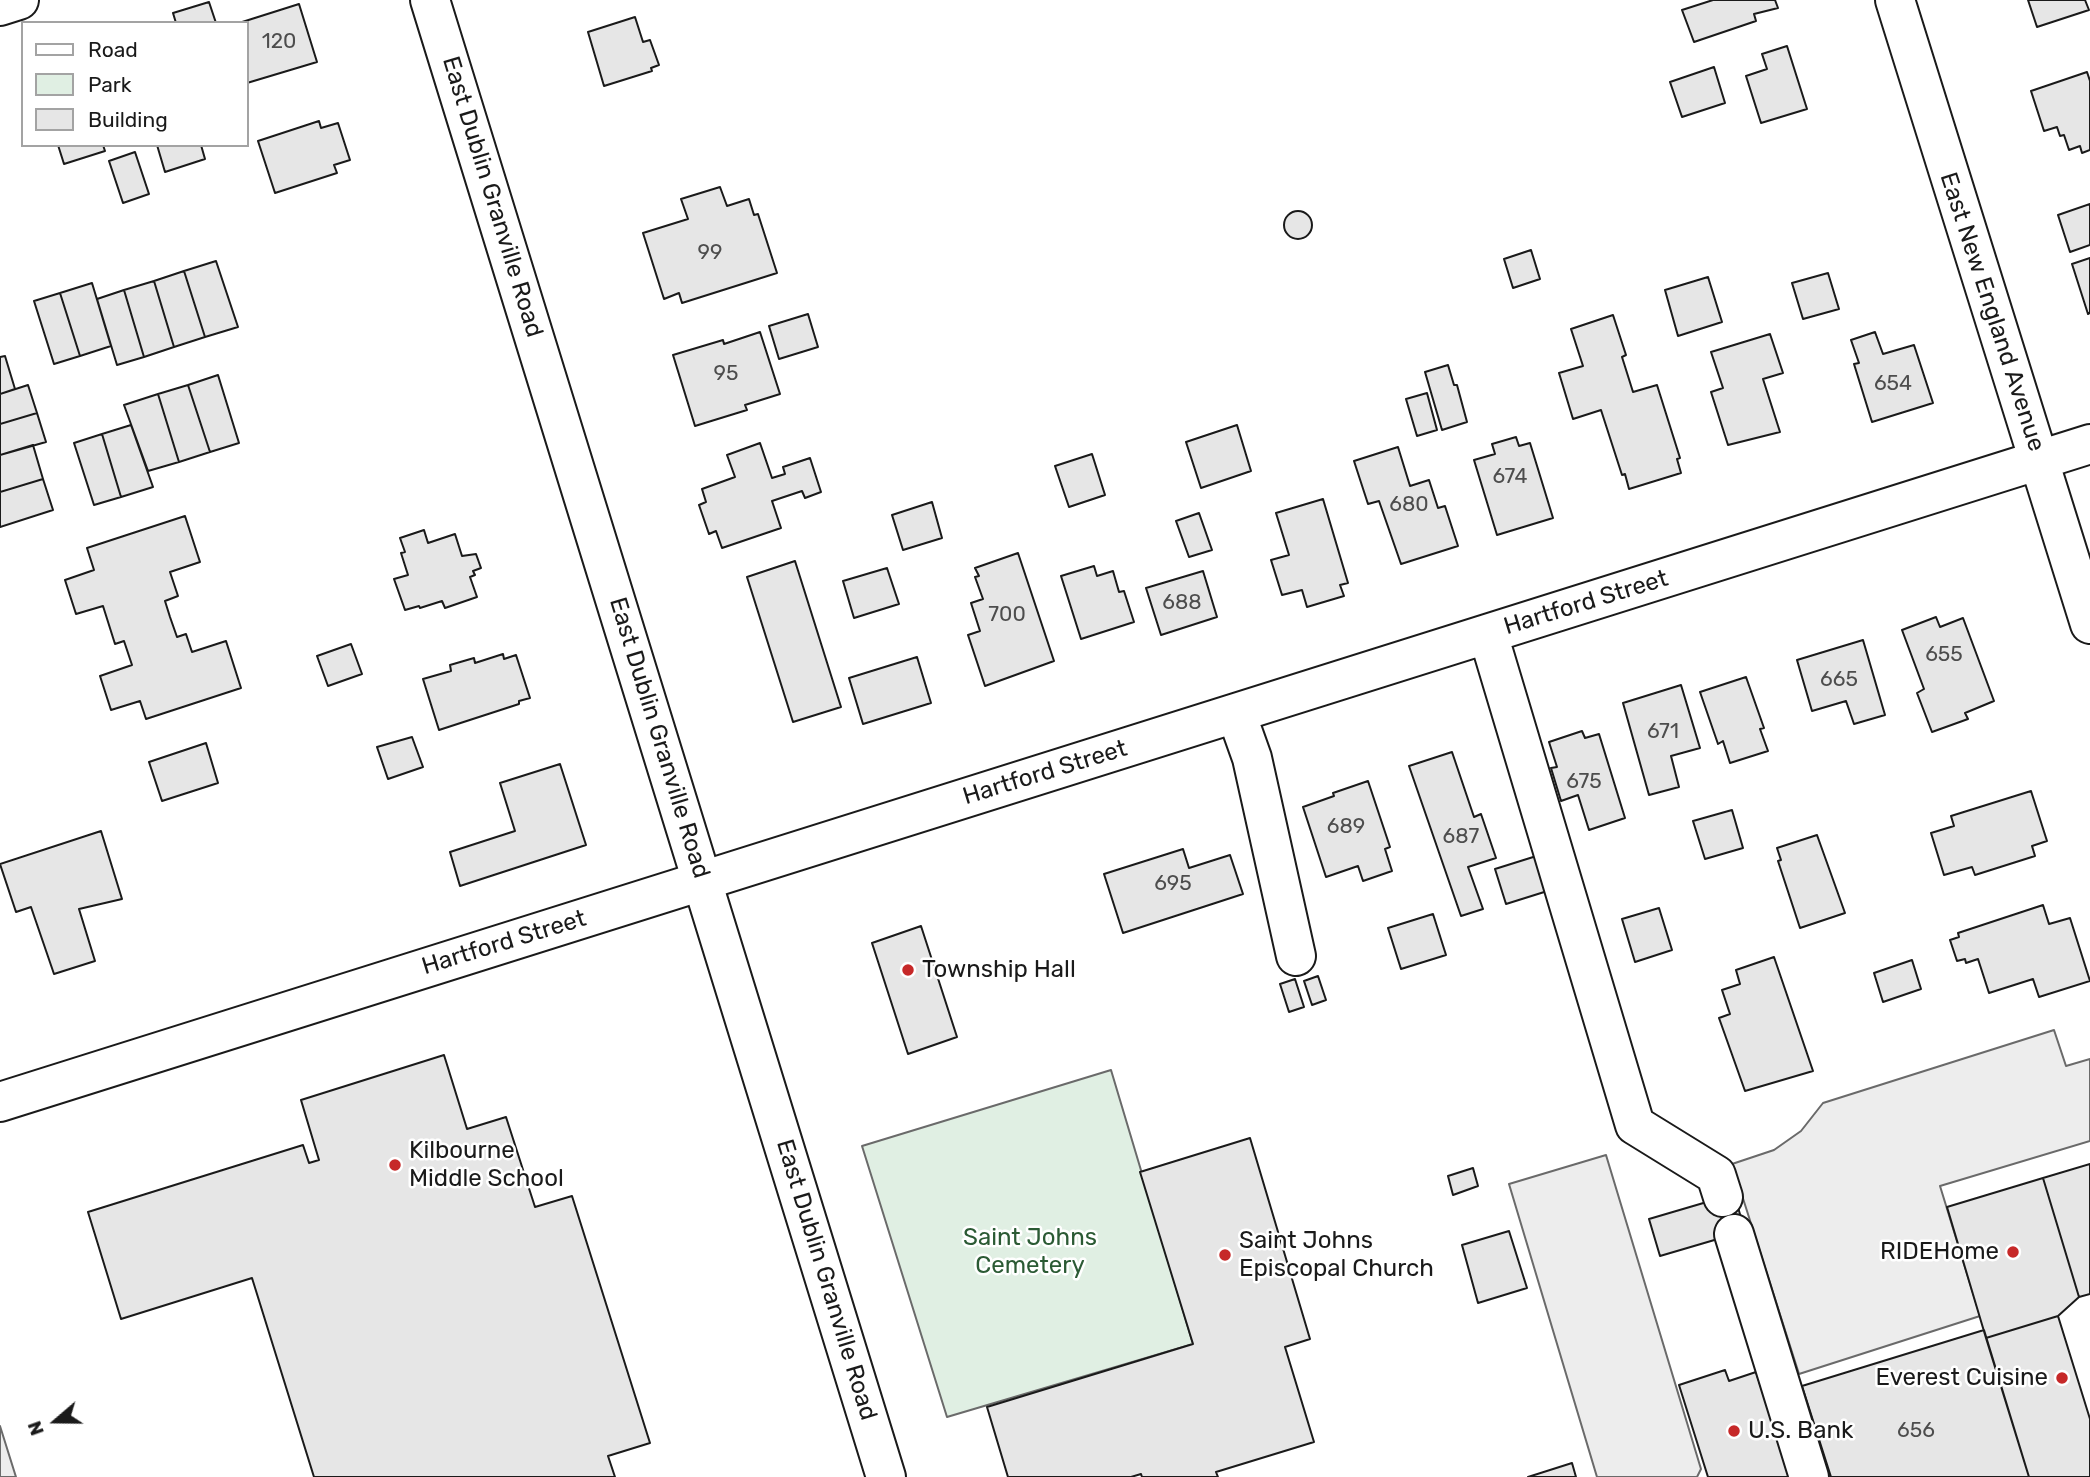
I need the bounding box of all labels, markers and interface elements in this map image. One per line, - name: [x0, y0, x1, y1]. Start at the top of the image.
- legend: [21, 21, 248, 147]
- house number: 120: [262, 29, 296, 55]
- text: Road: [88, 37, 138, 62]
- street label: East Dublin Granville Road: [436, 53, 548, 341]
- text: Park: [88, 72, 132, 97]
- text: Building: [88, 107, 168, 132]
- street label: East New England Avenue: [1933, 169, 2051, 455]
- house number: 99: [698, 240, 722, 266]
- house number: 95: [714, 361, 738, 387]
- house number: 654: [1874, 371, 1912, 397]
- house number: 674: [1492, 464, 1528, 490]
- house number: 680: [1389, 492, 1429, 518]
- street label: Hartford Street: [1500, 564, 1672, 642]
- house number: 688: [1162, 590, 1202, 616]
- street label: East Dublin Granville Road: [603, 594, 715, 882]
- house number: 700: [988, 602, 1026, 628]
- house number: 655: [1925, 642, 1963, 668]
- house number: 665: [1820, 667, 1858, 693]
- house number: 671: [1647, 719, 1679, 745]
- street label: Hartford Street: [959, 734, 1131, 812]
- house number: 675: [1566, 769, 1602, 795]
- house number: 689: [1327, 814, 1365, 840]
- house number: 687: [1443, 824, 1479, 850]
- house number: 695: [1154, 871, 1192, 897]
- street label: Hartford Street: [418, 904, 590, 982]
- place label: Township Hall: [922, 956, 1076, 984]
- marker: Township Hall: [900, 962, 916, 978]
- street label: East Dublin Granville Road: [770, 1136, 882, 1424]
- place label: Kilbourne Middle School: [409, 1137, 564, 1193]
- marker: Kilbourne Middle School: [387, 1157, 403, 1173]
- park label: Saint Johns Cemetery: [963, 1224, 1097, 1280]
- place label: Saint Johns Episcopal Church: [1239, 1227, 1434, 1283]
- place label: RIDEHome: [1880, 1238, 1999, 1266]
- marker: RIDEHome: [2005, 1244, 2021, 1260]
- marker: Saint Johns Episcopal Church: [1217, 1247, 1233, 1263]
- place label: Everest Cuisine: [1875, 1364, 2048, 1392]
- marker: Everest Cuisine: [2054, 1370, 2070, 1386]
- north arrow: [21, 1386, 91, 1456]
- place label: U.S. Bank: [1748, 1417, 1853, 1445]
- text: N: [23, 1418, 49, 1439]
- house number: 656: [1897, 1418, 1935, 1444]
- marker: U.S. Bank: [1726, 1423, 1742, 1439]

